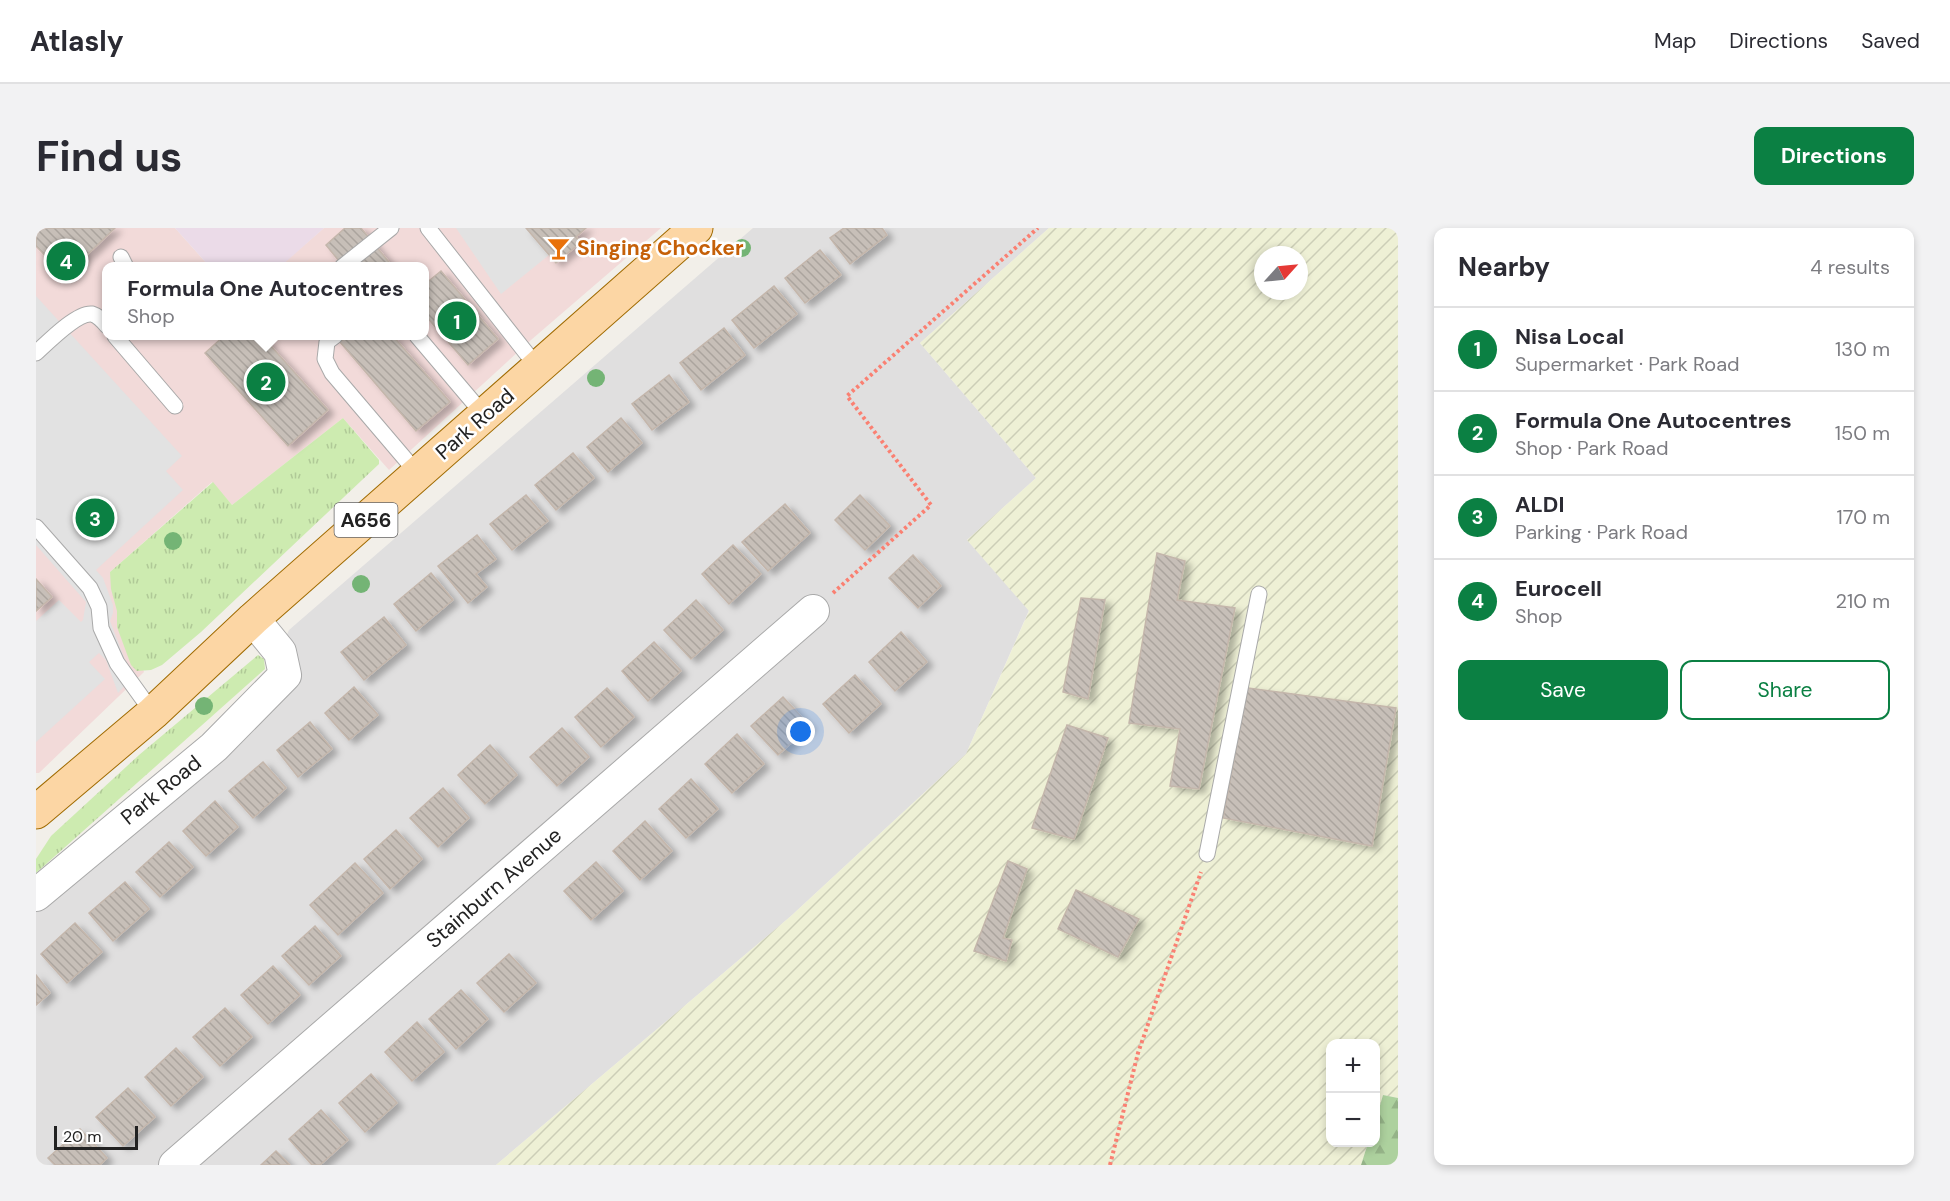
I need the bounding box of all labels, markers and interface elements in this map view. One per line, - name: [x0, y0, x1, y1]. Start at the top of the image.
- text: Atlasly: [30, 23, 124, 60]
- text: Map: [1654, 27, 1696, 55]
- text: Directions: [1729, 27, 1828, 55]
- text: Saved: [1861, 27, 1920, 55]
- button: Directions: [1754, 127, 1914, 185]
- text: Find us: [36, 129, 182, 184]
- place label: Singing Chocker: [577, 234, 744, 262]
- bar icon: Singing Chocker: [546, 235, 572, 261]
- pin: 4: [46, 238, 86, 284]
- north arrow: [1254, 246, 1308, 300]
- text: Nearby: [1458, 250, 1550, 284]
- text: 4 results: [1810, 254, 1890, 280]
- popup: [102, 262, 429, 340]
- text: Formula One Autocentres: [127, 274, 404, 303]
- pin: 1: [438, 298, 476, 344]
- text: Shop: [127, 303, 175, 329]
- text: Nisa Local: [1515, 322, 1624, 351]
- text: 1: [1474, 336, 1481, 362]
- text: 130 m: [1835, 336, 1890, 362]
- text: Supermarket · Park Road: [1515, 351, 1740, 377]
- pin: 2: [246, 360, 286, 404]
- street label: Park Road: [430, 382, 520, 466]
- text: Formula One Autocentres: [1515, 406, 1792, 435]
- text: 2: [1472, 420, 1483, 446]
- text: 150 m: [1835, 420, 1890, 446]
- text: Shop · Park Road: [1515, 435, 1668, 461]
- text: ALDI: [1515, 490, 1564, 519]
- pin: 3: [76, 496, 114, 540]
- road number: A656: [334, 503, 398, 537]
- text: 3: [1471, 504, 1484, 530]
- text: 170 m: [1837, 504, 1890, 530]
- text: Parking · Park Road: [1515, 519, 1688, 545]
- text: Eurocell: [1515, 574, 1602, 603]
- text: 4: [1471, 588, 1484, 614]
- text: 210 m: [1835, 588, 1890, 614]
- text: Shop: [1515, 603, 1562, 629]
- button: Save: [1458, 660, 1668, 720]
- button: Share: [1680, 660, 1890, 720]
- your location: [786, 717, 815, 746]
- street label: Park Road: [115, 749, 207, 831]
- street label: Stainburn Avenue: [420, 821, 568, 955]
- map controls: [1326, 1039, 1380, 1147]
- button: +: [1326, 1039, 1380, 1093]
- button: −: [1326, 1093, 1380, 1147]
- scale bar: [54, 1123, 138, 1150]
- text: 20 m: [63, 1126, 102, 1147]

